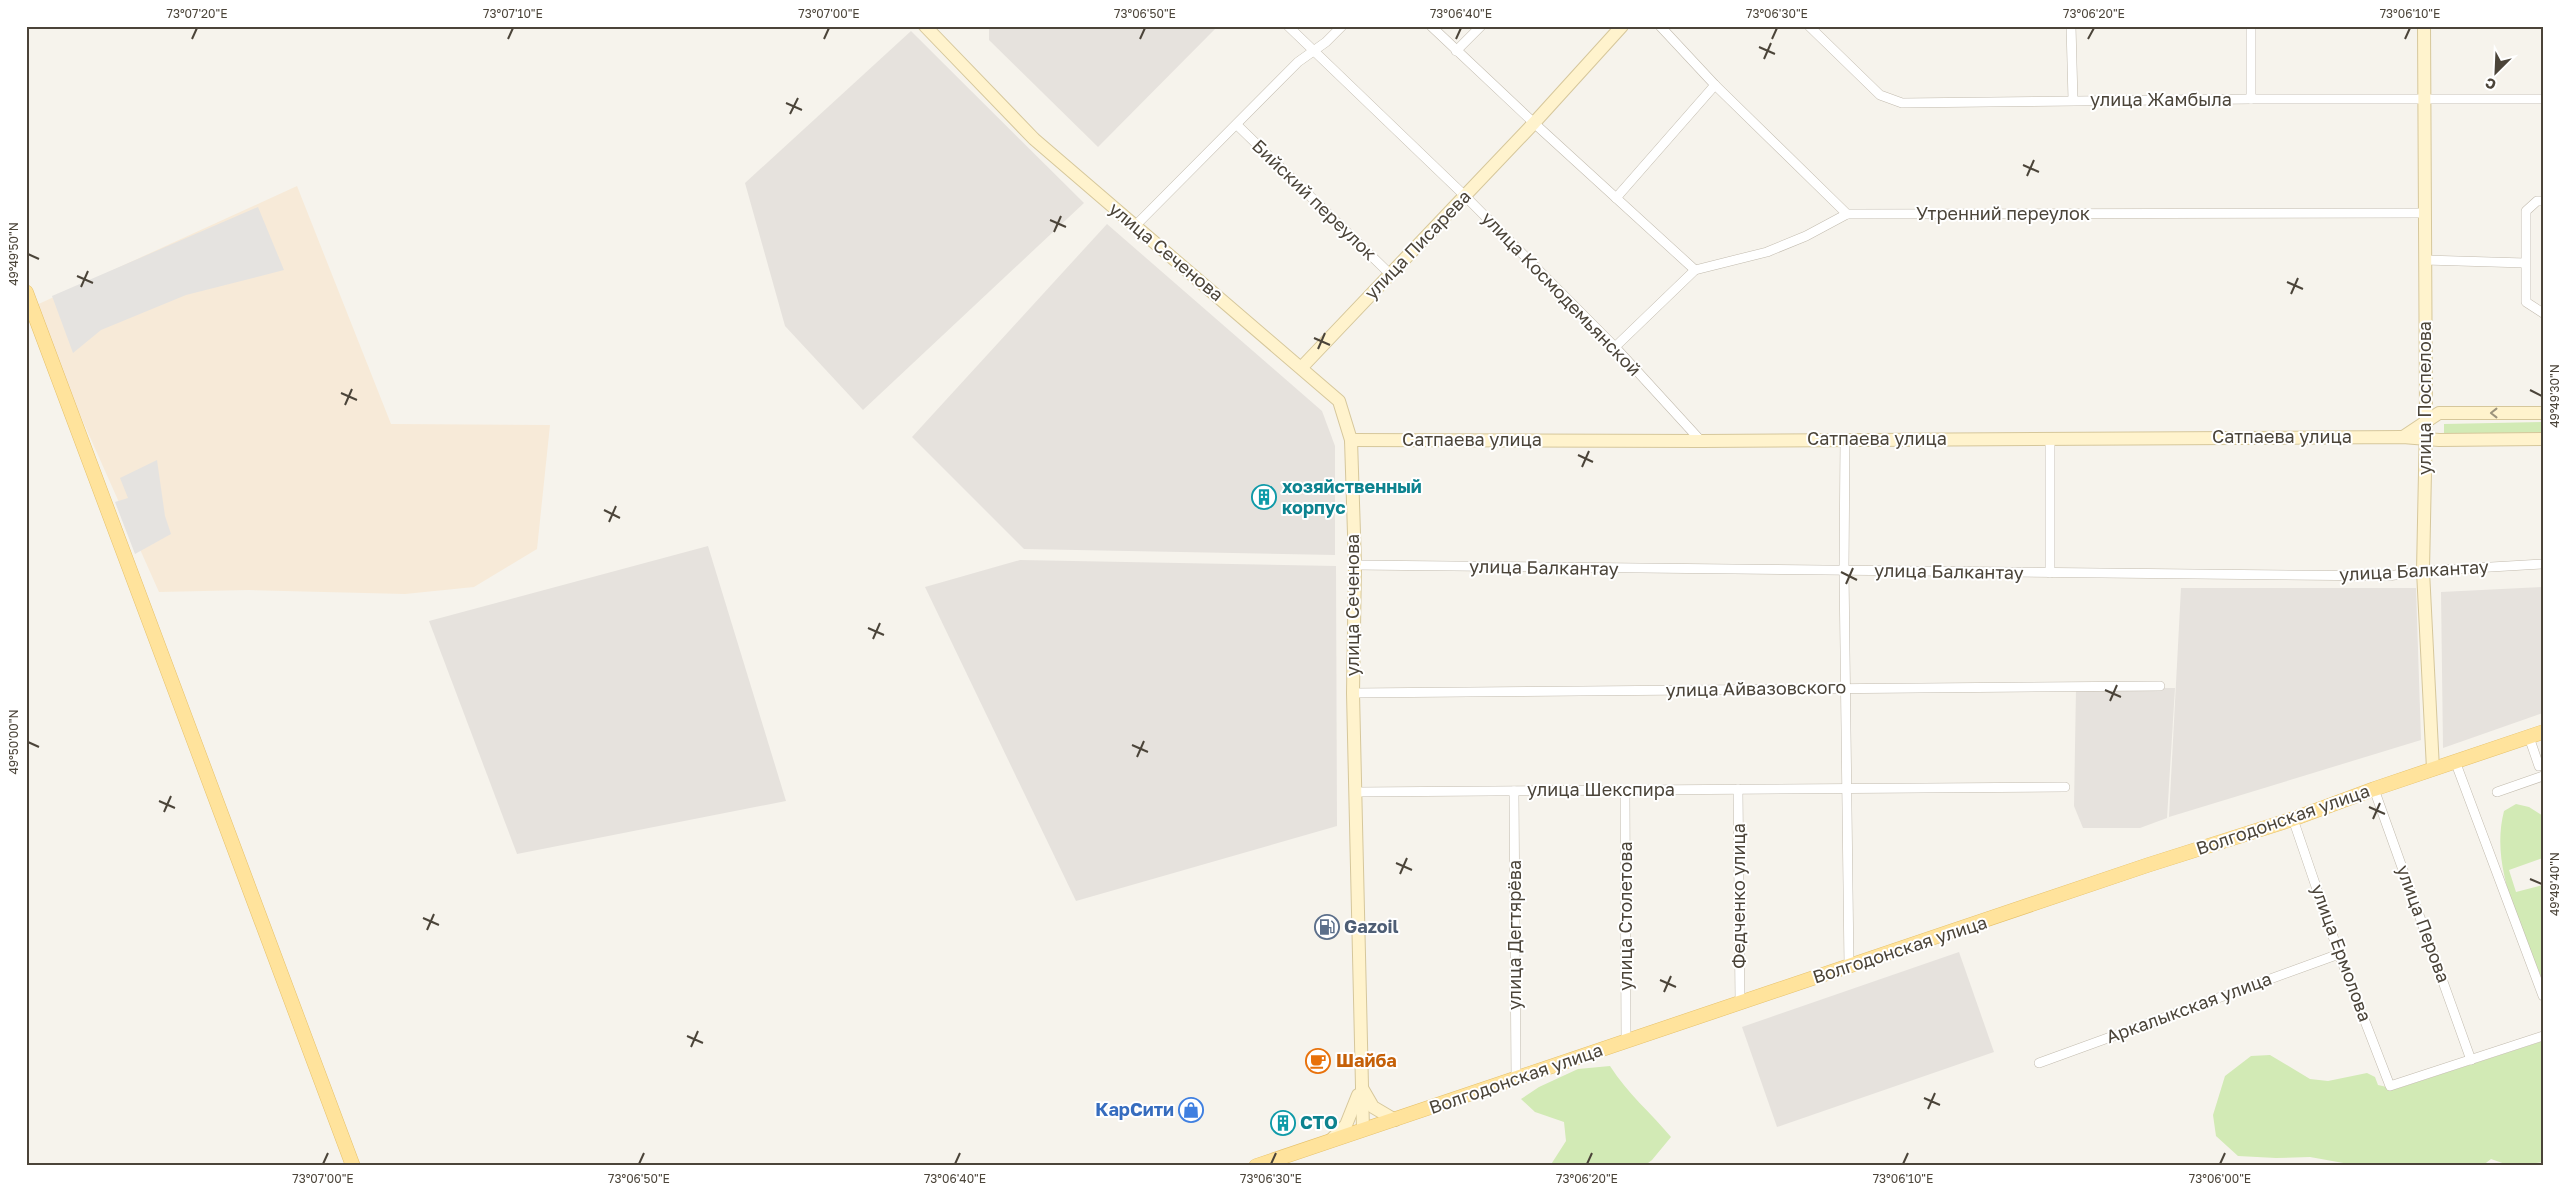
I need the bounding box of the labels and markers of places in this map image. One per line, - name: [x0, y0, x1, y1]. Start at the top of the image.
- place label: хозяйственный корпус: [1282, 475, 1422, 518]
- building icon: хозяйственный корпус: [1251, 484, 1277, 510]
- fuel station icon: Gazoil: [1314, 914, 1340, 940]
- place label: Gazoil: [1344, 915, 1399, 937]
- cafe icon: Шайба: [1305, 1048, 1331, 1074]
- place label: Шайба: [1336, 1049, 1397, 1071]
- shop icon: КарСити: [1178, 1097, 1204, 1123]
- place label: КарСити: [1095, 1098, 1174, 1120]
- building icon: СТО: [1270, 1110, 1296, 1136]
- place label: СТО: [1300, 1111, 1338, 1133]

